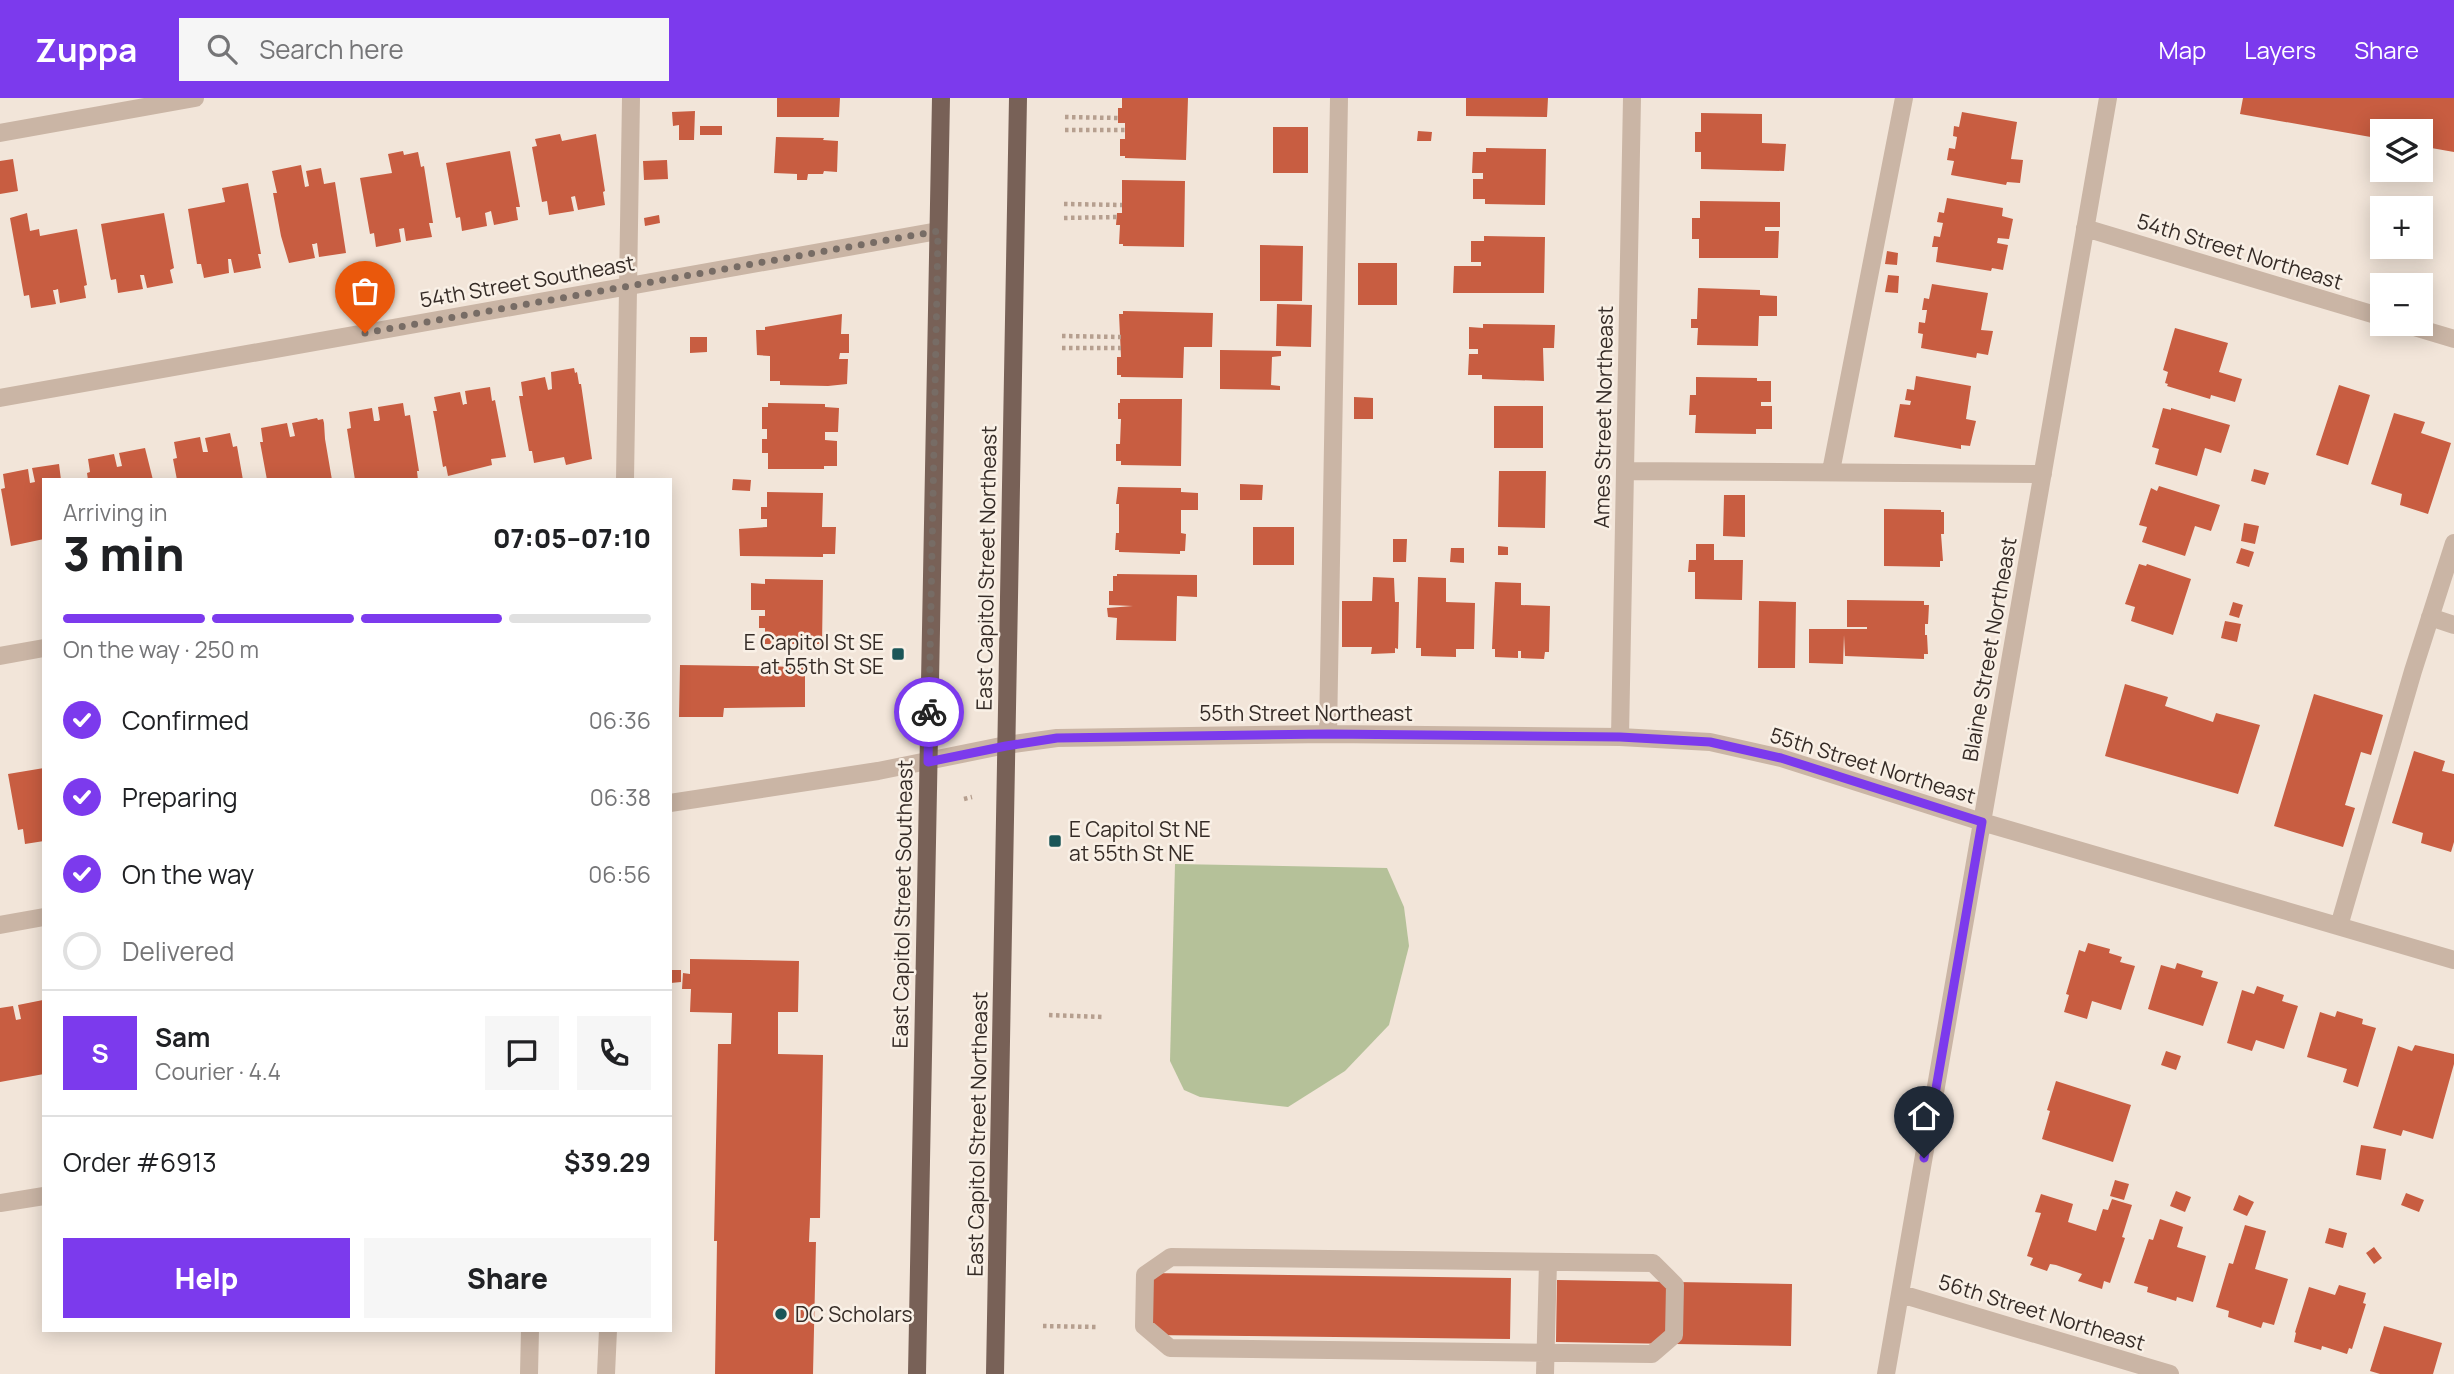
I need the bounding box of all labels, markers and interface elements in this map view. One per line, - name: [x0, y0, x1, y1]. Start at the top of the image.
- search box: [179, 18, 669, 81]
- text: Zuppa: [35, 27, 137, 72]
- icon: search: [203, 30, 241, 68]
- text: Search here: [259, 31, 404, 67]
- text: Map: [2159, 33, 2206, 66]
- text: Layers: [2244, 33, 2316, 66]
- text: Share: [2354, 33, 2419, 66]
- map controls: [2370, 119, 2433, 336]
- button: layers: [2370, 119, 2433, 182]
- button: +: [2370, 196, 2433, 259]
- street label: 54th Street Northeast: [2134, 206, 2346, 296]
- street label: 54th Street Southeast: [418, 248, 636, 314]
- pin: [335, 261, 395, 333]
- icon: bag: [346, 272, 384, 310]
- button: −: [2370, 273, 2433, 336]
- street label: Ames Street Northeast: [1587, 305, 1619, 529]
- street label: East Capitol Street Northeast: [970, 425, 1002, 711]
- text: Arriving in: [63, 496, 168, 528]
- text: 07:05–07:10: [493, 520, 651, 556]
- text: 3 min: [63, 522, 184, 585]
- street label: Blaine Street Northeast: [1955, 535, 2023, 763]
- place label: E Capitol St SE at 55th St SE: [744, 628, 884, 680]
- text: On the way · 250 m: [63, 633, 259, 665]
- marker: E Capitol St SE at 55th St SE: [890, 646, 906, 662]
- courier: [894, 677, 964, 747]
- icon: bike: [910, 693, 948, 731]
- street label: 55th Street Northeast: [1199, 699, 1413, 727]
- icon: check: [63, 701, 101, 739]
- text: Confirmed: [122, 702, 249, 738]
- text: 06:36: [589, 704, 651, 736]
- street label: 55th Street Northeast: [1767, 720, 1979, 810]
- street label: East Capitol Street Southeast: [885, 759, 919, 1049]
- icon: check: [63, 778, 101, 816]
- text: Preparing: [122, 779, 238, 815]
- text: 06:38: [590, 781, 651, 813]
- place label: E Capitol St NE at 55th St NE: [1069, 815, 1211, 867]
- marker: E Capitol St NE at 55th St NE: [1047, 833, 1063, 849]
- icon: check: [63, 855, 101, 893]
- text: On the way: [122, 856, 254, 892]
- text: 06:56: [588, 858, 651, 890]
- text: Delivered: [122, 933, 234, 969]
- street label: East Capitol Street Northeast: [961, 991, 993, 1277]
- button: chat: [485, 1016, 559, 1090]
- button: phone: [577, 1016, 651, 1090]
- text: Sam: [155, 1019, 210, 1055]
- text: S: [91, 1035, 109, 1071]
- text: Courier · 4.4: [155, 1055, 281, 1087]
- pin: [1894, 1086, 1954, 1158]
- icon: home: [1905, 1097, 1943, 1135]
- text: Order #6913: [63, 1144, 217, 1180]
- text: $39.29: [564, 1144, 651, 1180]
- button: Help: [63, 1238, 350, 1318]
- button: Share: [364, 1238, 651, 1318]
- street label: 56th Street Northeast: [1935, 1267, 2149, 1357]
- place label: DC Scholars: [795, 1300, 913, 1328]
- marker: DC Scholars: [773, 1306, 789, 1322]

